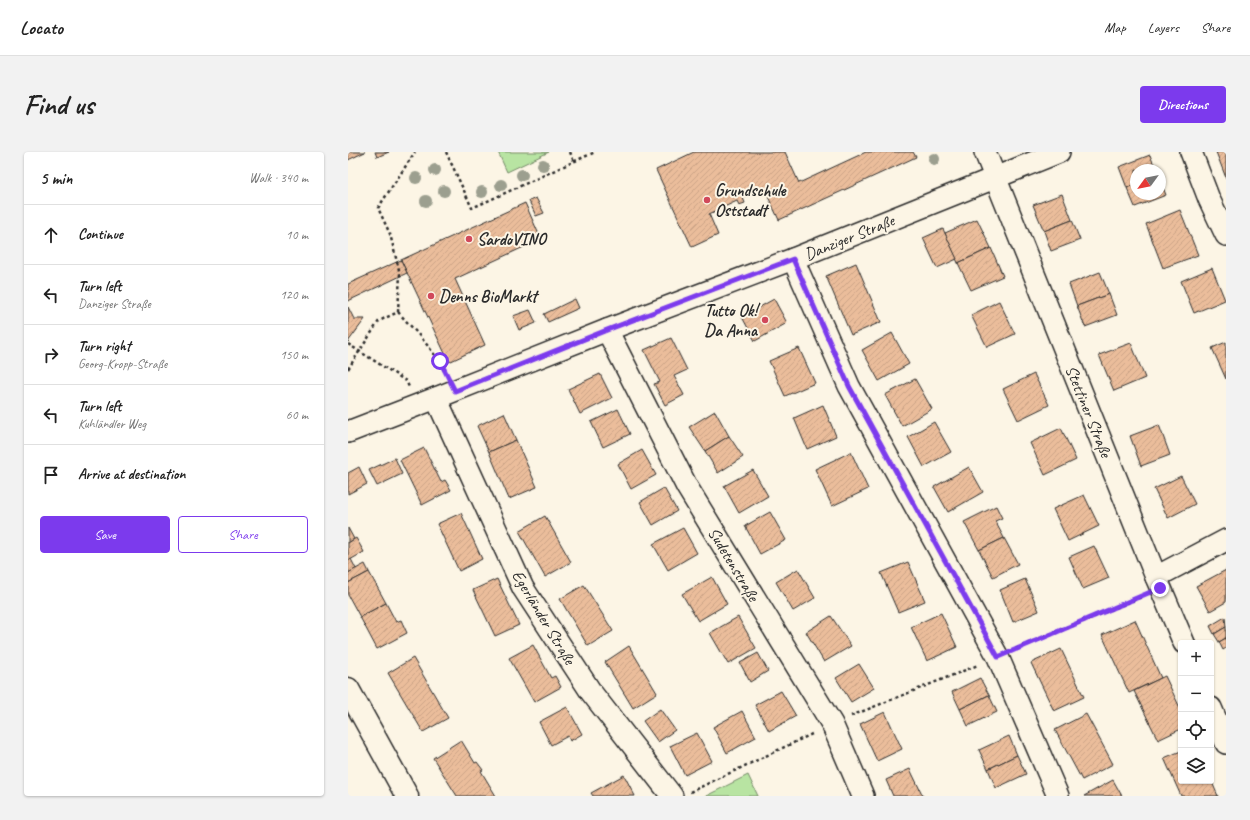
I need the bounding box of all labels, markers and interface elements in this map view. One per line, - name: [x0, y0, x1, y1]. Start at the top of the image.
- text: Locato: [20, 16, 63, 40]
- text: Map: [1104, 19, 1126, 36]
- text: Layers: [1148, 19, 1179, 36]
- text: Share: [1201, 19, 1230, 36]
- button: Directions: [1140, 86, 1226, 123]
- text: Find us: [24, 87, 94, 122]
- north arrow: [1130, 164, 1166, 200]
- text: 5 min: [40, 168, 72, 189]
- text: Walk · 340 m: [249, 170, 308, 186]
- place label: Grundschule Oststadt: [715, 180, 787, 221]
- marker: Grundschule Oststadt: [702, 195, 712, 205]
- street label: Danziger Straße: [801, 209, 899, 265]
- icon: ahead: [40, 224, 62, 246]
- text: Continue: [78, 225, 123, 244]
- text: 10 m: [286, 227, 308, 243]
- place label: SardoVINO: [477, 229, 548, 250]
- marker: SardoVINO: [464, 234, 474, 244]
- text: Turn left: [78, 277, 121, 296]
- icon: left: [40, 284, 62, 306]
- place label: Denns BioMarkt: [439, 286, 539, 307]
- text: 120 m: [280, 287, 308, 303]
- marker: Denns BioMarkt: [426, 291, 436, 301]
- text: Danziger Straße: [78, 296, 151, 312]
- place label: Tutto Ok! Da Anna: [704, 300, 760, 341]
- marker: Tutto Ok! Da Anna: [760, 315, 770, 325]
- text: Turn right: [78, 337, 131, 356]
- icon: right: [40, 344, 62, 366]
- text: 150 m: [280, 347, 308, 363]
- route start: [431, 352, 449, 370]
- text: Georg-Kropp-Straße: [78, 356, 167, 372]
- street label: Stettiner Straße: [1061, 362, 1117, 462]
- text: Turn left: [78, 397, 121, 416]
- icon: left: [40, 404, 62, 426]
- text: 60 m: [286, 407, 308, 423]
- text: Kuhländler Weg: [78, 416, 146, 432]
- icon: arrive: [40, 464, 62, 486]
- text: Arrive at destination: [78, 465, 185, 484]
- button: Save: [40, 516, 170, 553]
- button: Share: [178, 516, 308, 553]
- street label: Sudetenstraße: [703, 523, 765, 606]
- street label: Egerländer Straße: [507, 566, 581, 670]
- route end: [1151, 579, 1169, 597]
- map controls: [1178, 640, 1214, 784]
- button: +: [1178, 640, 1214, 676]
- button: −: [1178, 676, 1214, 712]
- button: locate: [1178, 712, 1214, 748]
- button: layers: [1178, 748, 1214, 784]

